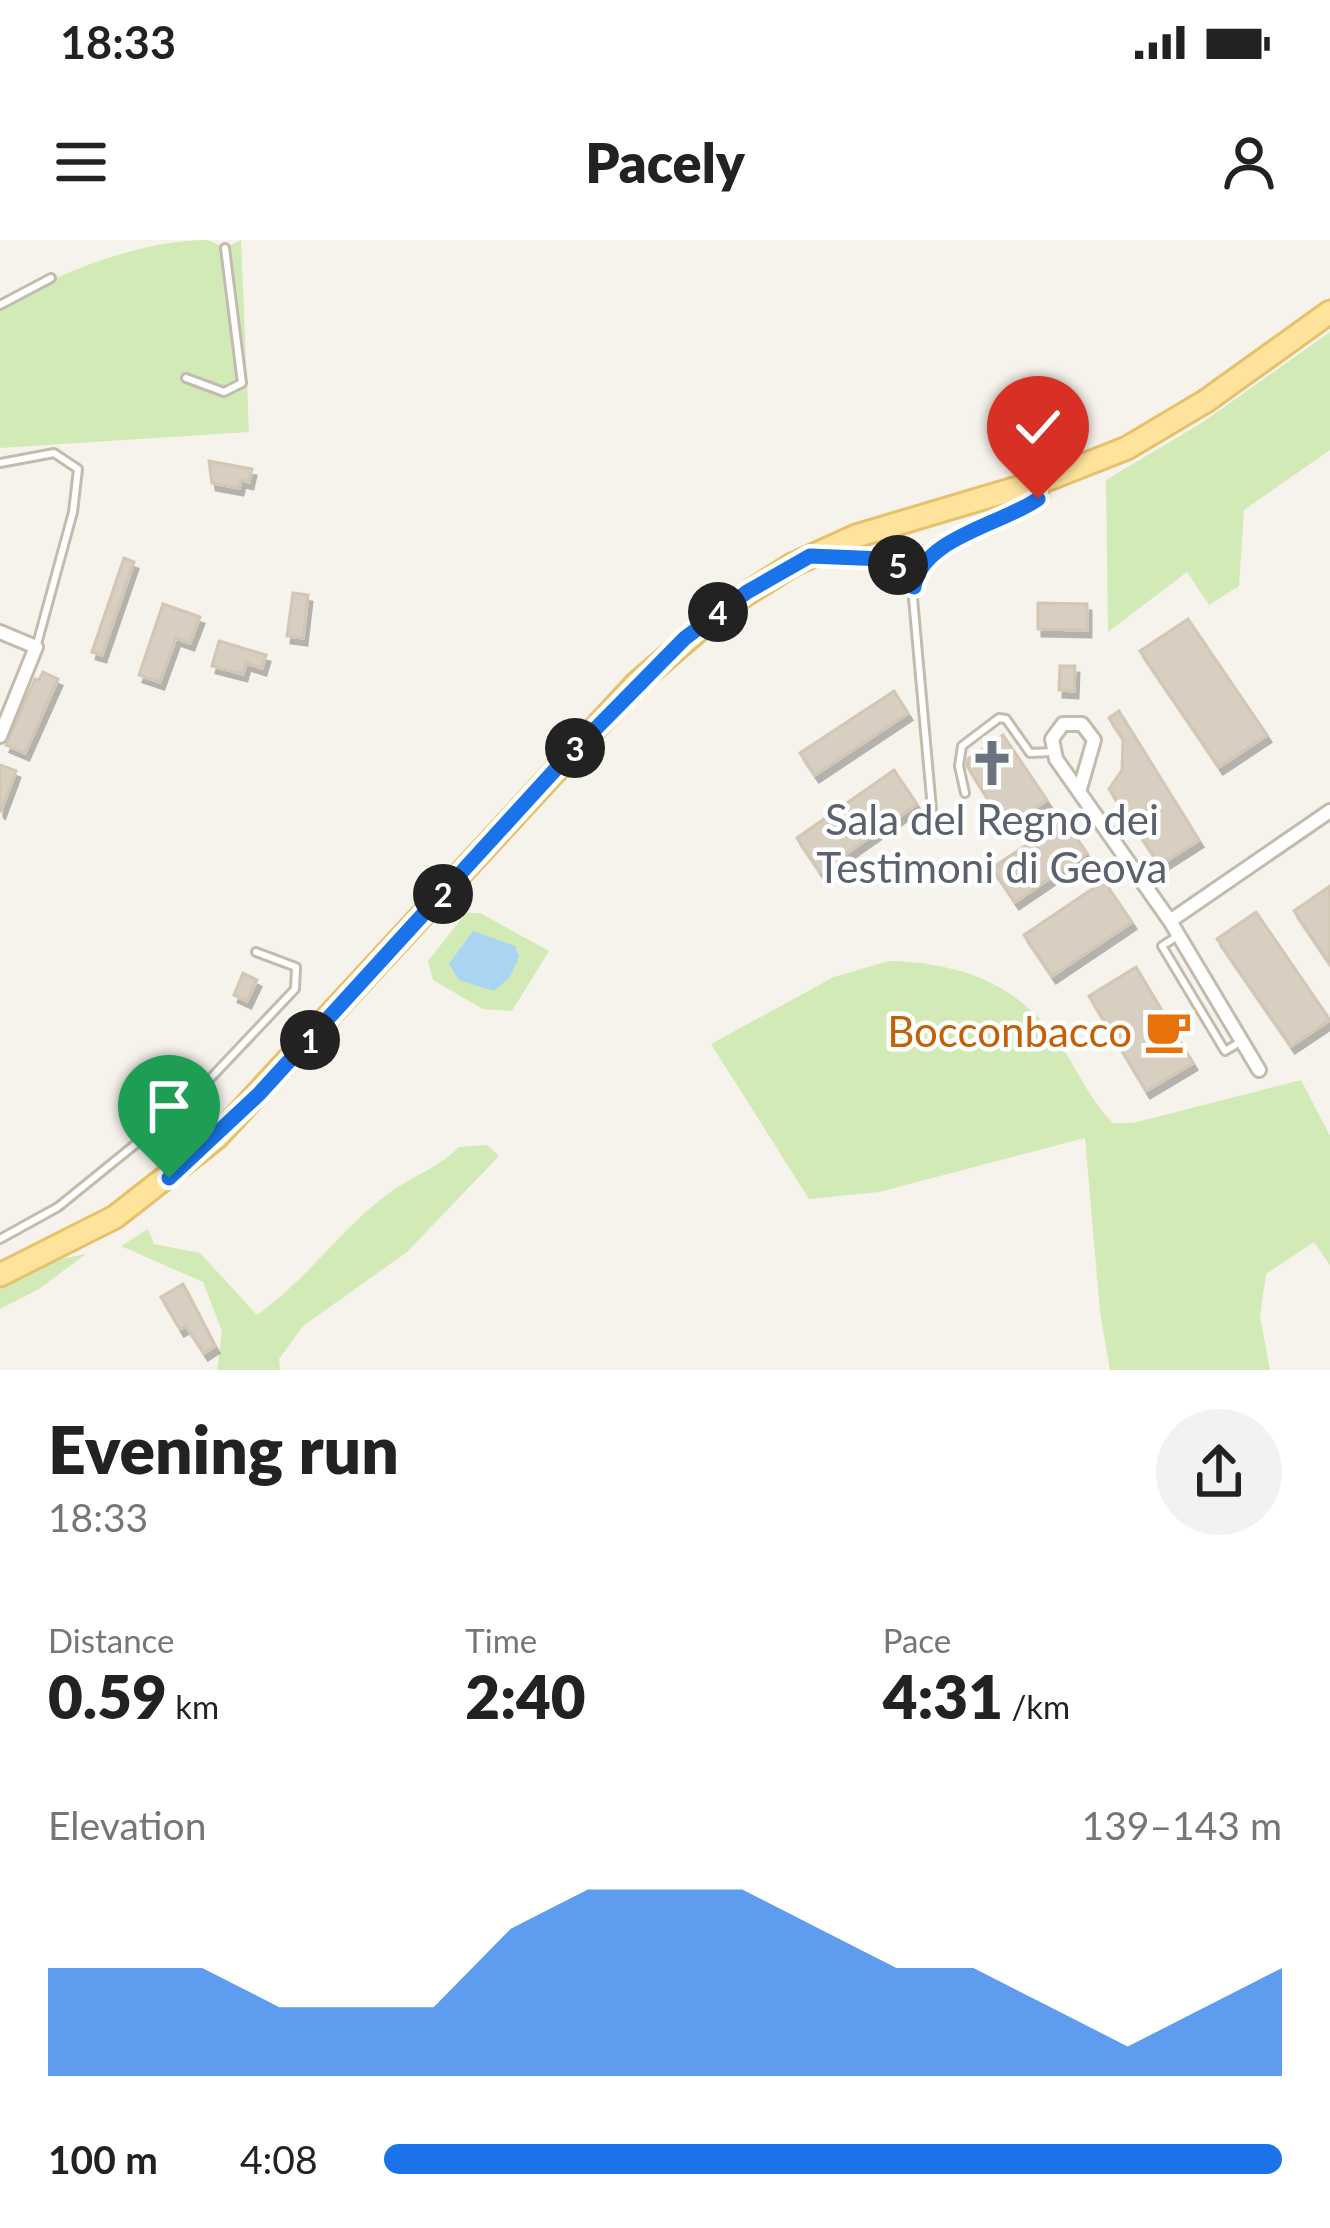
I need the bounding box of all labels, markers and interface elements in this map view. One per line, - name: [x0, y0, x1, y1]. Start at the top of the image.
- text: 18:33: [60, 15, 176, 69]
- icon: menu: [48, 129, 114, 195]
- icon: person: [1216, 129, 1282, 195]
- text: Pacely: [585, 130, 745, 195]
- pin: [987, 376, 1089, 499]
- icon: check: [1005, 394, 1071, 460]
- pin: 5: [868, 535, 928, 595]
- text: 5: [888, 545, 908, 585]
- pin: 4: [688, 582, 748, 642]
- text: 4: [708, 592, 728, 632]
- pin: 3: [545, 718, 605, 778]
- text: 3: [565, 728, 585, 768]
- church icon: Sala del Regno dei Testimoni di Geova: [967, 738, 1017, 788]
- place label: Sala del Regno dei Testimoni di Geova: [817, 794, 1167, 892]
- pin: 2: [413, 864, 473, 924]
- text: 2: [433, 874, 453, 914]
- place label: Bocconbacco: [887, 1006, 1132, 1056]
- cafe icon: Bocconbacco: [1143, 1006, 1193, 1056]
- pin: 1: [280, 1010, 340, 1070]
- text: 1: [300, 1020, 320, 1060]
- pin: [118, 1055, 220, 1178]
- icon: arrive: [136, 1073, 202, 1139]
- text: Evening run: [48, 1409, 399, 1488]
- button: share: [1156, 1409, 1282, 1535]
- text: 18:33: [48, 1494, 148, 1540]
- text: Distance: [48, 1620, 175, 1660]
- text: Time: [465, 1620, 537, 1660]
- text: Pace: [883, 1620, 951, 1660]
- text: 0.59: [48, 1660, 167, 1732]
- text: 2:40: [465, 1660, 586, 1732]
- text: 4:31: [883, 1660, 1003, 1732]
- text: km: [167, 1686, 219, 1726]
- text: /km: [1003, 1686, 1070, 1726]
- text: Elevation: [48, 1802, 206, 1848]
- text: 139–143 m: [1082, 1802, 1282, 1848]
- text: 100 m: [48, 2136, 158, 2182]
- text: 4:08: [240, 2136, 318, 2182]

